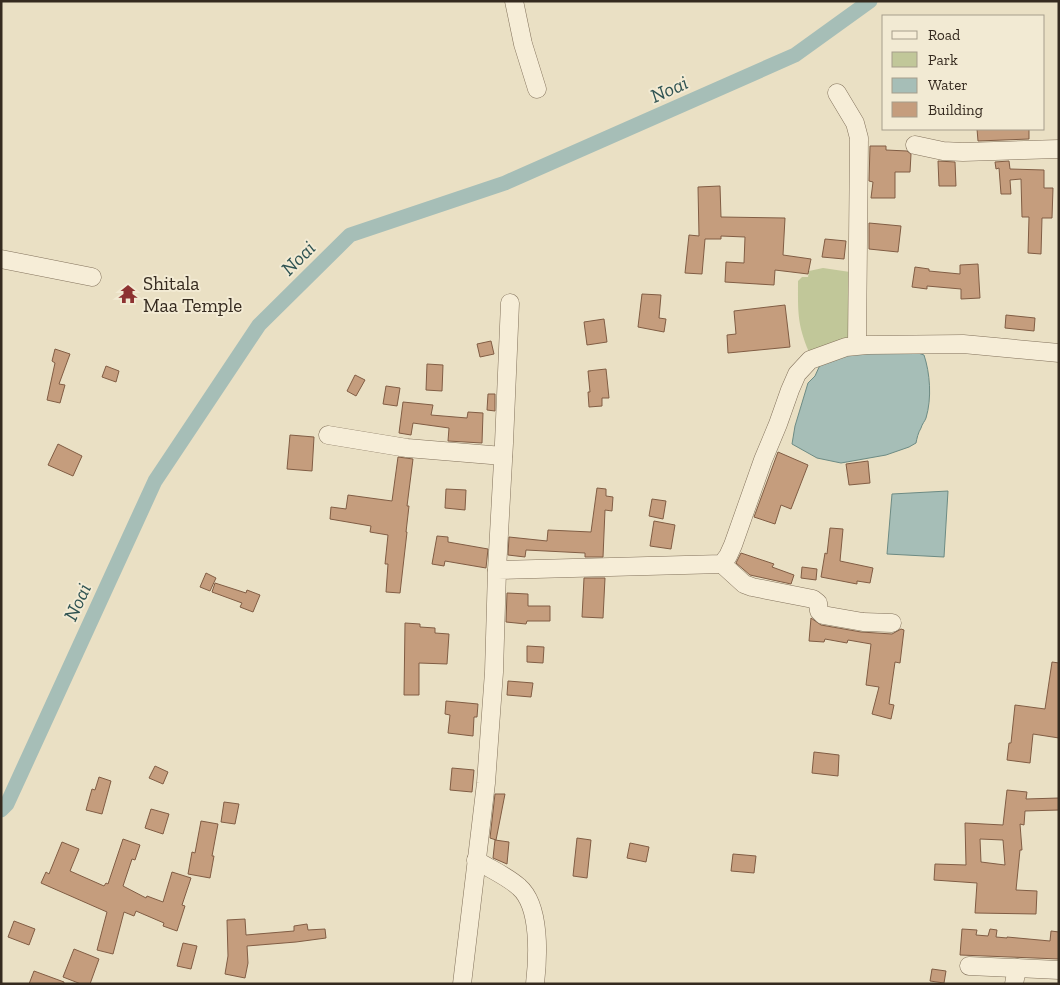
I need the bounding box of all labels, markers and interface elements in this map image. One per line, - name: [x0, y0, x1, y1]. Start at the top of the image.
- legend: [882, 15, 1045, 130]
- text: Road: [928, 26, 961, 44]
- text: Park: [928, 51, 958, 69]
- water label: Noai: [646, 70, 692, 108]
- text: Water: [928, 76, 968, 94]
- text: Building: [928, 101, 983, 119]
- water label: Noai: [276, 236, 320, 280]
- place label: Shitala Maa Temple: [143, 272, 242, 317]
- temple icon: Shitala Maa Temple: [117, 283, 139, 305]
- water label: Noai: [58, 579, 96, 625]

